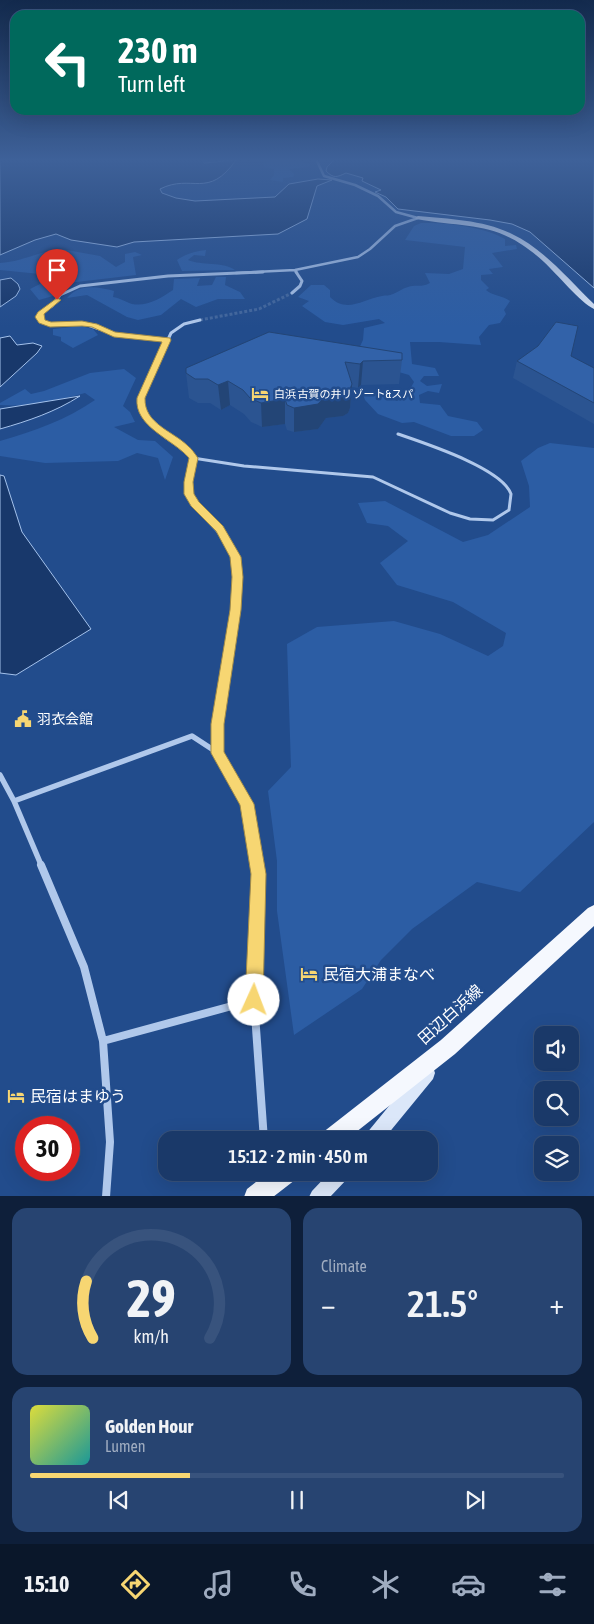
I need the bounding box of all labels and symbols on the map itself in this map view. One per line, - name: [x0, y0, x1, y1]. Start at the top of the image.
- pin: [36, 249, 78, 300]
- hotel icon: 白浜 古賀の井リゾート&スパ: [250, 384, 270, 404]
- place label: 白浜 古賀の井リゾート&スパ: [274, 388, 413, 400]
- public building icon: 羽衣会館: [13, 709, 33, 729]
- place label: 羽衣会館: [37, 711, 93, 727]
- hotel icon: 民宿大浦まなべ: [299, 964, 319, 984]
- place label: 民宿大浦まなべ: [323, 965, 435, 983]
- position arrow: [227, 973, 279, 1025]
- street label: 田辺白浜線: [414, 981, 486, 1047]
- hotel icon: 民宿はまゆう: [6, 1086, 26, 1106]
- place label: 民宿はまゆう: [30, 1087, 126, 1105]
- speed limit sign: 30: [15, 1116, 80, 1181]

